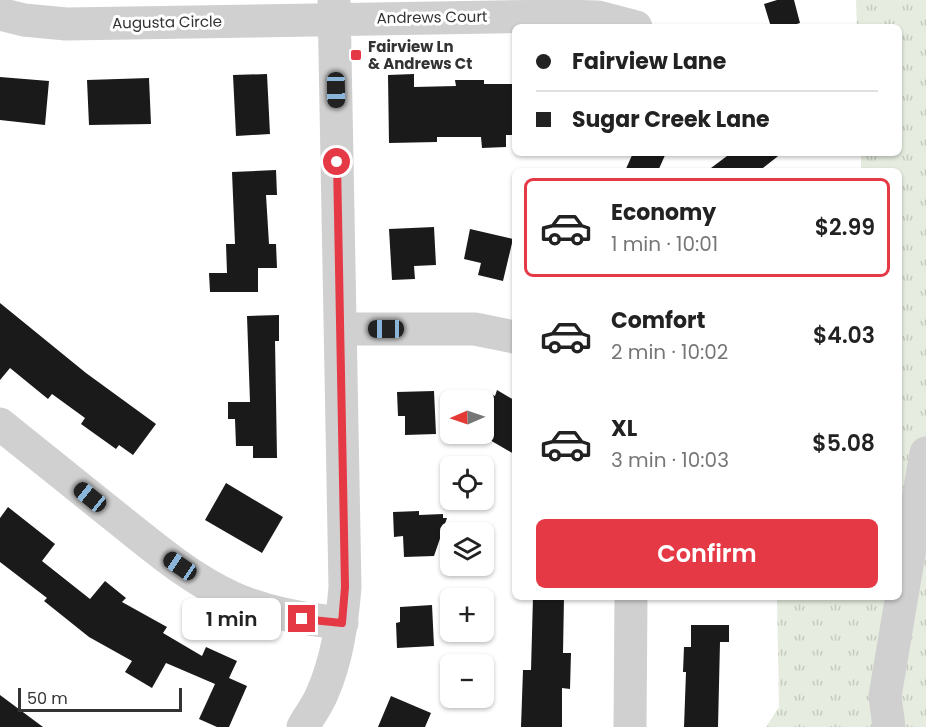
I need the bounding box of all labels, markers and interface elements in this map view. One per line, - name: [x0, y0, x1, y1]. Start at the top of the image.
- street label: Andrews Court: [376, 6, 488, 28]
- street label: Augusta Circle: [112, 11, 222, 33]
- place label: Fairview Ln & Andrews Ct: [368, 36, 472, 74]
- text: Fairview Lane: [572, 46, 726, 77]
- marker: Fairview Ln & Andrews Ct: [349, 48, 363, 62]
- car: [327, 72, 345, 108]
- text: Sugar Creek Lane: [572, 104, 770, 135]
- route start: [323, 148, 350, 175]
- text: Economy: [611, 197, 716, 228]
- icon: car: [539, 201, 593, 255]
- text: $2.99: [815, 212, 875, 243]
- text: 1 min · 10:01: [611, 230, 718, 258]
- text: Comfort: [611, 305, 705, 336]
- icon: car: [539, 309, 593, 363]
- car: [368, 320, 404, 338]
- text: $4.03: [813, 320, 875, 351]
- text: 2 min · 10:02: [611, 338, 728, 366]
- north arrow: [440, 390, 494, 444]
- map controls: [440, 390, 494, 708]
- text: XL: [611, 413, 637, 444]
- icon: car: [539, 417, 593, 471]
- text: $5.08: [812, 428, 875, 459]
- text: 3 min · 10:03: [611, 446, 729, 474]
- button: locate: [440, 456, 494, 510]
- car: [70, 479, 110, 515]
- button: Confirm: [536, 519, 878, 588]
- button: layers: [440, 522, 494, 576]
- car: [160, 548, 200, 584]
- button: +: [440, 588, 494, 642]
- callout: 1 min: [182, 598, 281, 640]
- text: 1 min: [206, 605, 257, 633]
- route end: [288, 605, 315, 632]
- button: −: [440, 654, 494, 708]
- scale bar: [18, 685, 182, 712]
- text: 50 m: [27, 687, 68, 710]

